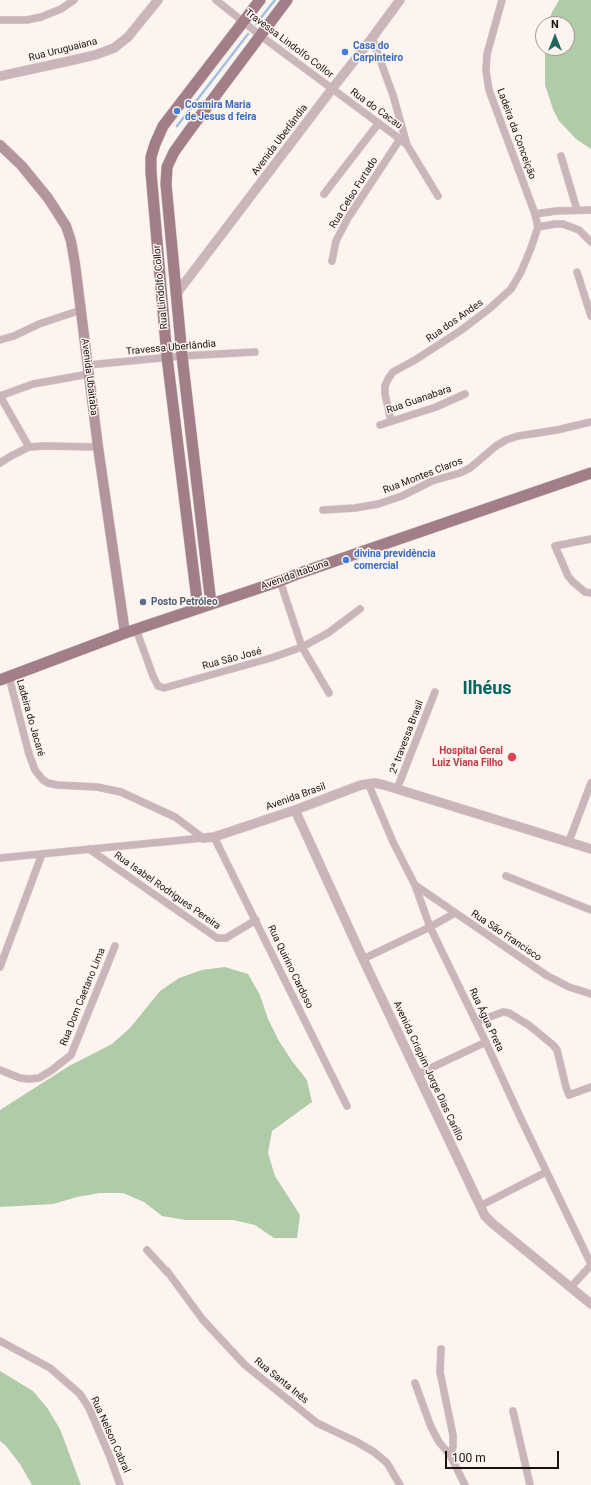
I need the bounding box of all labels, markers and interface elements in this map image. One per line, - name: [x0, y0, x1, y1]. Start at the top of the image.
- street label: Travessa Lindolfo Collor: [242, 7, 336, 81]
- north arrow: [535, 16, 575, 56]
- text: N: [551, 18, 559, 31]
- street label: Rua Uruguaiana: [27, 36, 99, 64]
- place label: Casa do Carpinteiro: [353, 40, 403, 64]
- marker: Casa do Carpinteiro: [340, 47, 350, 57]
- street label: Rua do Cacau: [348, 86, 404, 132]
- street label: Ladeira da Conceição: [494, 87, 538, 181]
- place label: Cosmira Maria de Jesus d feira: [185, 99, 256, 122]
- street label: Avenida Uberlândia: [249, 102, 311, 178]
- marker: Cosmira Maria de Jesus d feira: [172, 106, 182, 116]
- street label: Rua Celso Furtado: [327, 155, 381, 231]
- street label: Rua Lindolfo Collor: [151, 244, 171, 330]
- street label: Rua dos Andes: [424, 297, 486, 345]
- street label: Avenida Ubaitaba: [78, 338, 100, 416]
- street label: Travessa Uberlândia: [126, 338, 216, 358]
- street label: Rua Guanabara: [385, 383, 453, 417]
- street label: Rua Montes Claros: [381, 455, 465, 497]
- place label: divina previdência comercial: [354, 548, 436, 572]
- marker: divina previdência comercial: [341, 555, 351, 565]
- street label: Avenida Itabuna: [259, 557, 331, 593]
- place label: Posto Petróleo: [151, 596, 218, 608]
- marker: Posto Petróleo: [138, 597, 148, 607]
- street label: Rua São José: [201, 645, 263, 673]
- street label: Ladeira do Jacaré: [13, 678, 47, 758]
- district label: Ilhéus: [462, 678, 512, 700]
- street label: 2ª travessa Brasil: [387, 699, 427, 775]
- place label: Hospital Geral Luiz Viana Filho: [432, 745, 503, 768]
- marker: Hospital Geral Luiz Viana Filho: [506, 751, 518, 763]
- street label: Avenida Brasil: [264, 781, 328, 813]
- street label: Rua Isabel Rodrigues Pereira: [111, 850, 223, 932]
- street label: Rua São Francisco: [468, 908, 544, 964]
- street label: Rua Quirino Cardoso: [265, 923, 315, 1011]
- street label: Rua Dom Caetano Lima: [58, 946, 108, 1048]
- street label: Rua Água Preta: [466, 986, 506, 1054]
- street label: Avenida Crispim Jorge Dias Carillo: [390, 999, 466, 1143]
- street label: Rua Santa Inês: [251, 1355, 311, 1407]
- street label: Rua Nelson Cabral: [88, 1395, 132, 1475]
- scale bar: [447, 1443, 561, 1469]
- text: 100 m: [452, 1451, 486, 1465]

